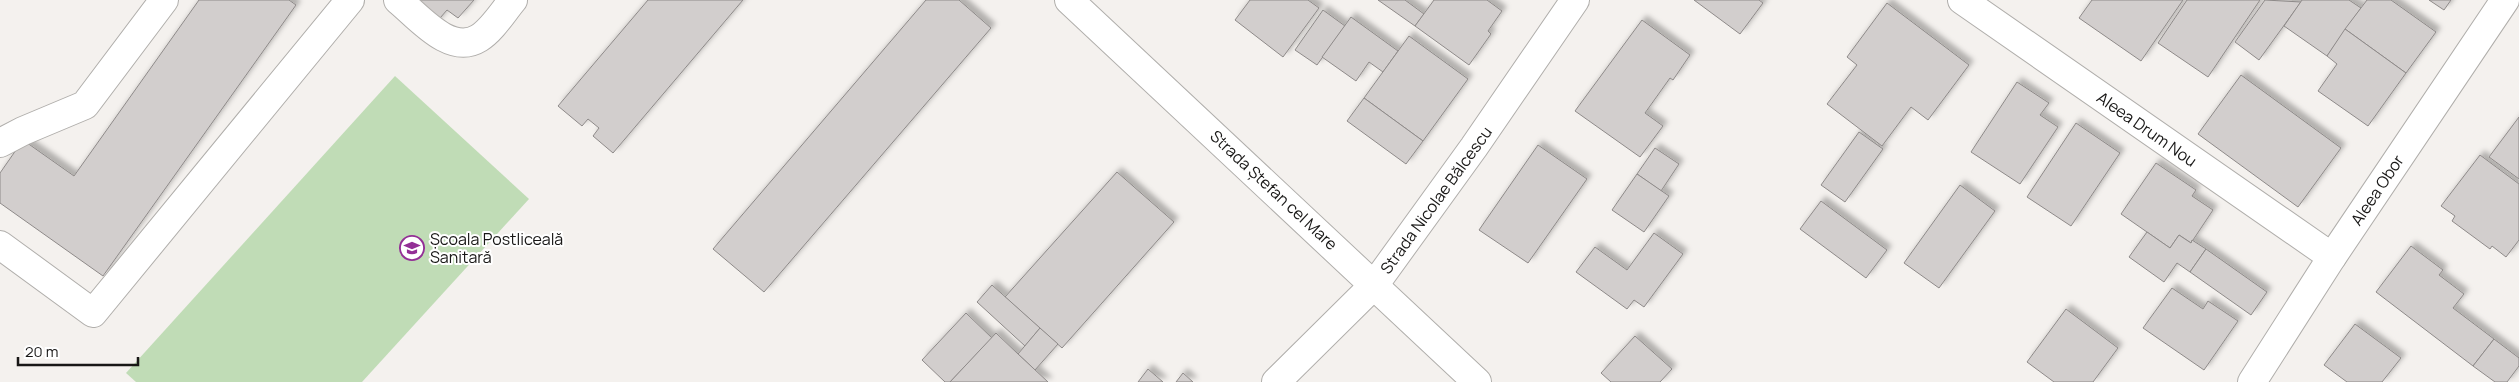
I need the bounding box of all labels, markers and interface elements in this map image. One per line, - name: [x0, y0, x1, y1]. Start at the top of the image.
- street label: Aleea Drum Nou: [2093, 86, 2201, 172]
- street label: Strada Nicolae Bălcescu: [1375, 122, 1497, 278]
- street label: Strada Ștefan cel Mare: [1206, 125, 1342, 255]
- street label: Aleea Obor: [2345, 150, 2409, 230]
- place label: Școala Postliceală Sanitară: [430, 228, 563, 268]
- school or university icon: Școala Postliceală Sanitară: [399, 235, 425, 261]
- scale bar: [18, 334, 138, 366]
- text: 20 m: [25, 341, 58, 362]

